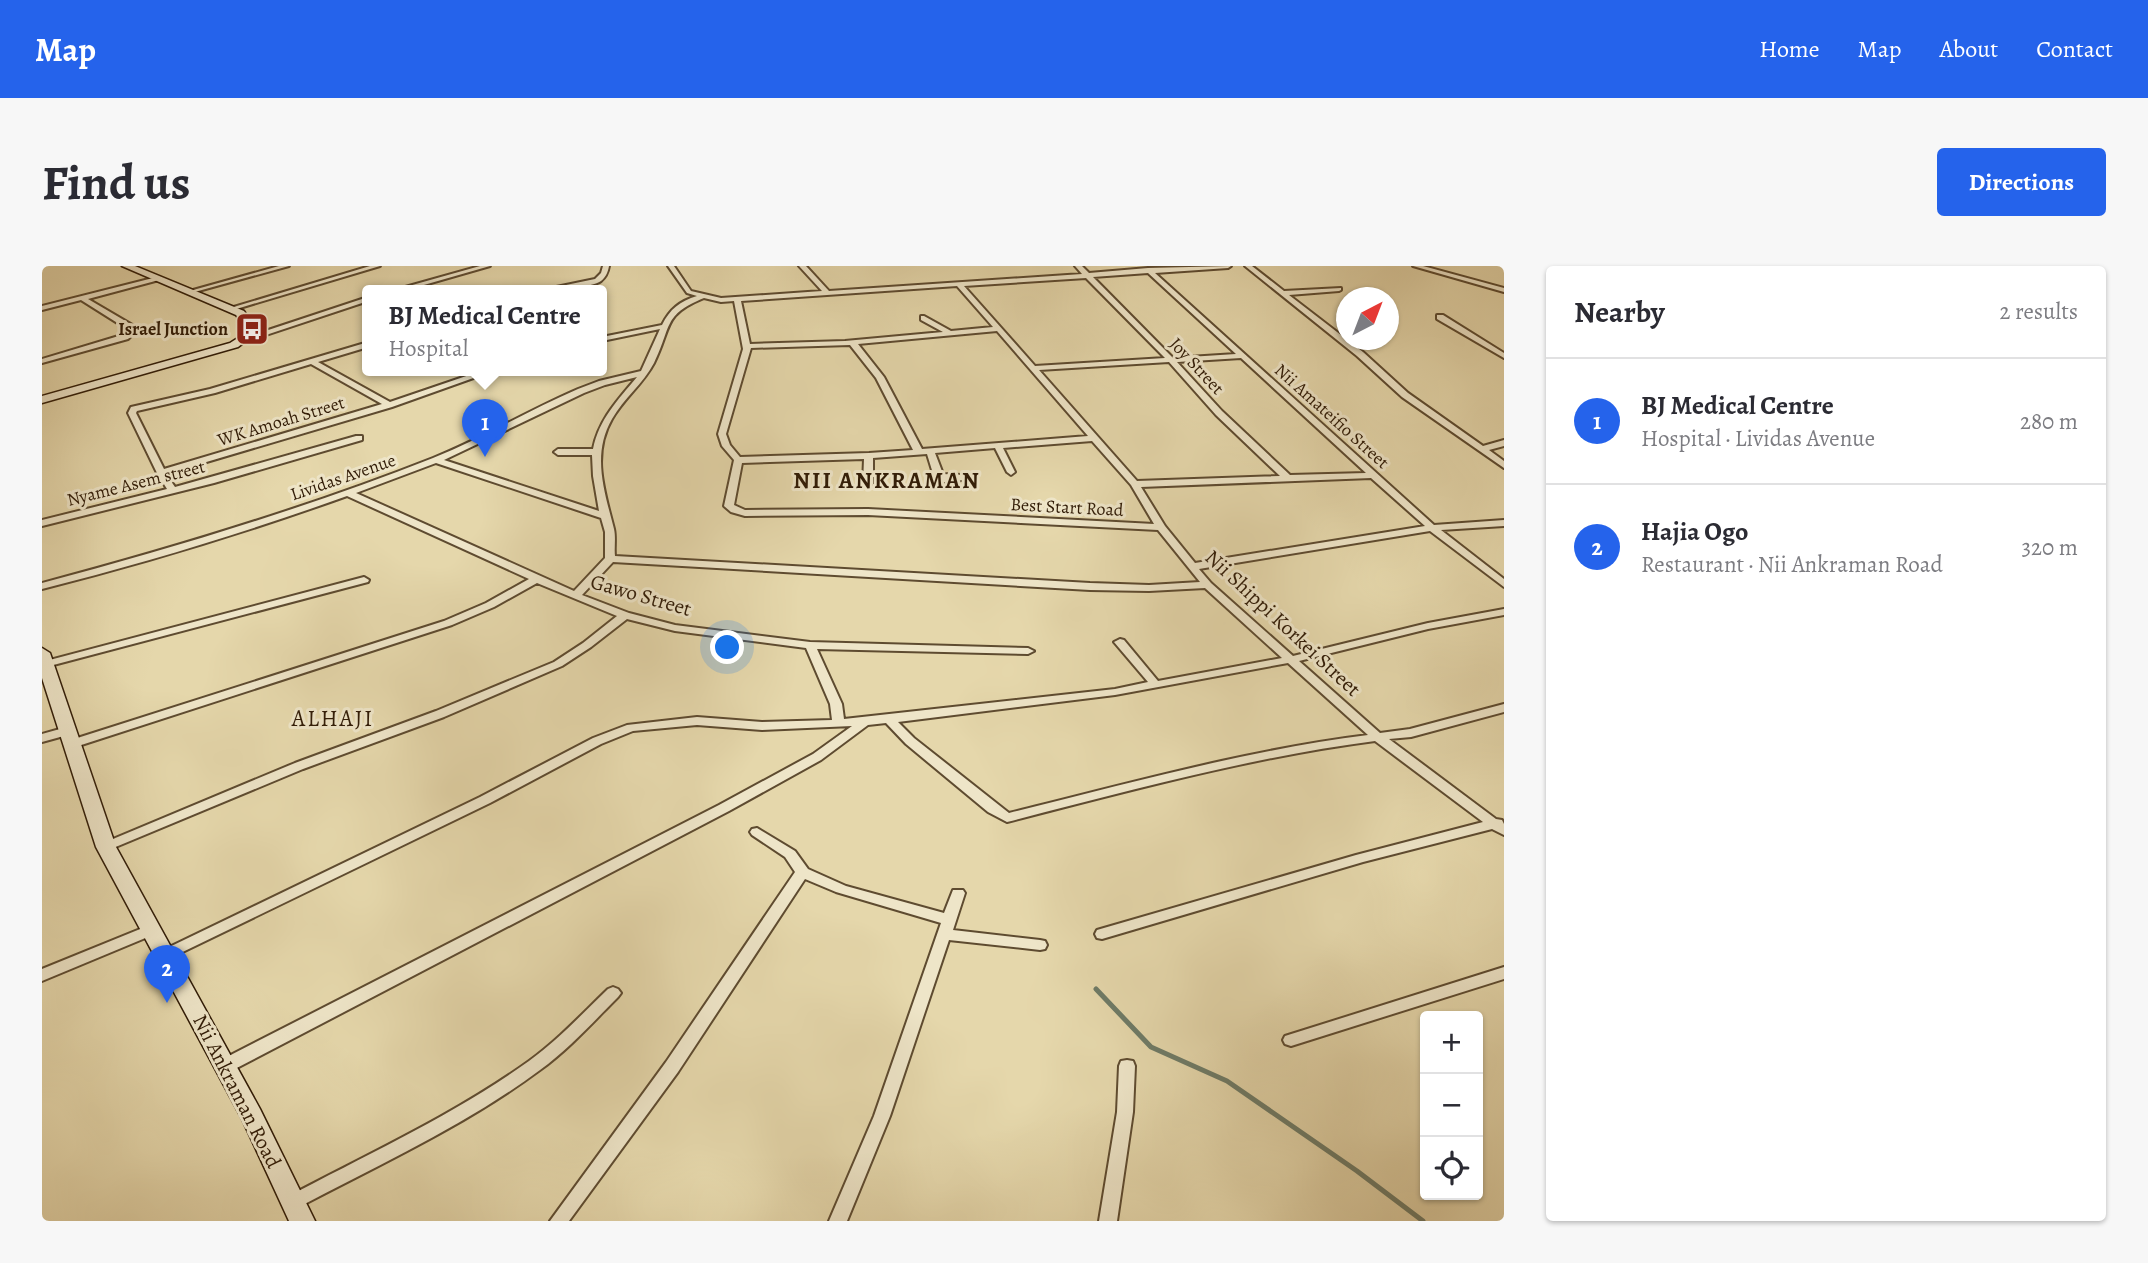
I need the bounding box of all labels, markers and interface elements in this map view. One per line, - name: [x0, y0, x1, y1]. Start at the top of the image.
- text: Map: [35, 27, 96, 72]
- text: Home: [1759, 33, 1820, 65]
- text: Map: [1858, 33, 1902, 65]
- text: About: [1940, 33, 1998, 65]
- text: Contact: [2036, 33, 2113, 65]
- button: Directions: [1937, 148, 2106, 216]
- text: Find us: [42, 149, 190, 216]
- popup: [362, 285, 607, 376]
- north arrow: [1336, 287, 1399, 350]
- text: Nearby: [1574, 292, 1665, 332]
- text: 2 results: [2000, 296, 2078, 327]
- text: BJ Medical Centre: [388, 298, 581, 333]
- bus stop icon: Israel Junction: [233, 310, 271, 348]
- place label: Israel Junction: [118, 317, 228, 341]
- street label: Joy Street: [1164, 332, 1230, 400]
- text: Hospital: [388, 333, 468, 364]
- street label: Nii Amateifio Street: [1270, 358, 1394, 474]
- text: BJ Medical Centre: [1641, 388, 1834, 423]
- street label: WK Amoah Street: [214, 390, 347, 452]
- pin: 1: [462, 399, 508, 457]
- text: 1: [1593, 406, 1601, 437]
- text: 280 m: [2020, 406, 2078, 437]
- text: Hospital · Lividas Avenue: [1641, 423, 1875, 454]
- street label: Lividas Avenue: [287, 448, 399, 506]
- street label: Nyame Asem street: [64, 454, 208, 512]
- district label: NII ANKRAMAN: [793, 465, 981, 496]
- street label: Best Start Road: [1010, 492, 1124, 522]
- text: Hajia Ogo: [1641, 514, 1748, 549]
- text: 2: [1591, 532, 1603, 563]
- text: 320 m: [2022, 532, 2078, 563]
- street label: Nii Shippi Korkei Street: [1199, 543, 1367, 703]
- text: Restaurant · Nii Ankraman Road: [1641, 549, 1943, 580]
- street label: Gawo Street: [587, 567, 695, 623]
- your location: [710, 630, 744, 664]
- district label: ALHAJI: [291, 703, 374, 734]
- pin: 2: [144, 945, 190, 1003]
- street label: Nii Ankraman Road: [186, 1009, 288, 1173]
- map controls: [1420, 1011, 1483, 1200]
- button: +: [1420, 1011, 1483, 1074]
- button: −: [1420, 1074, 1483, 1137]
- button: locate: [1420, 1137, 1483, 1200]

